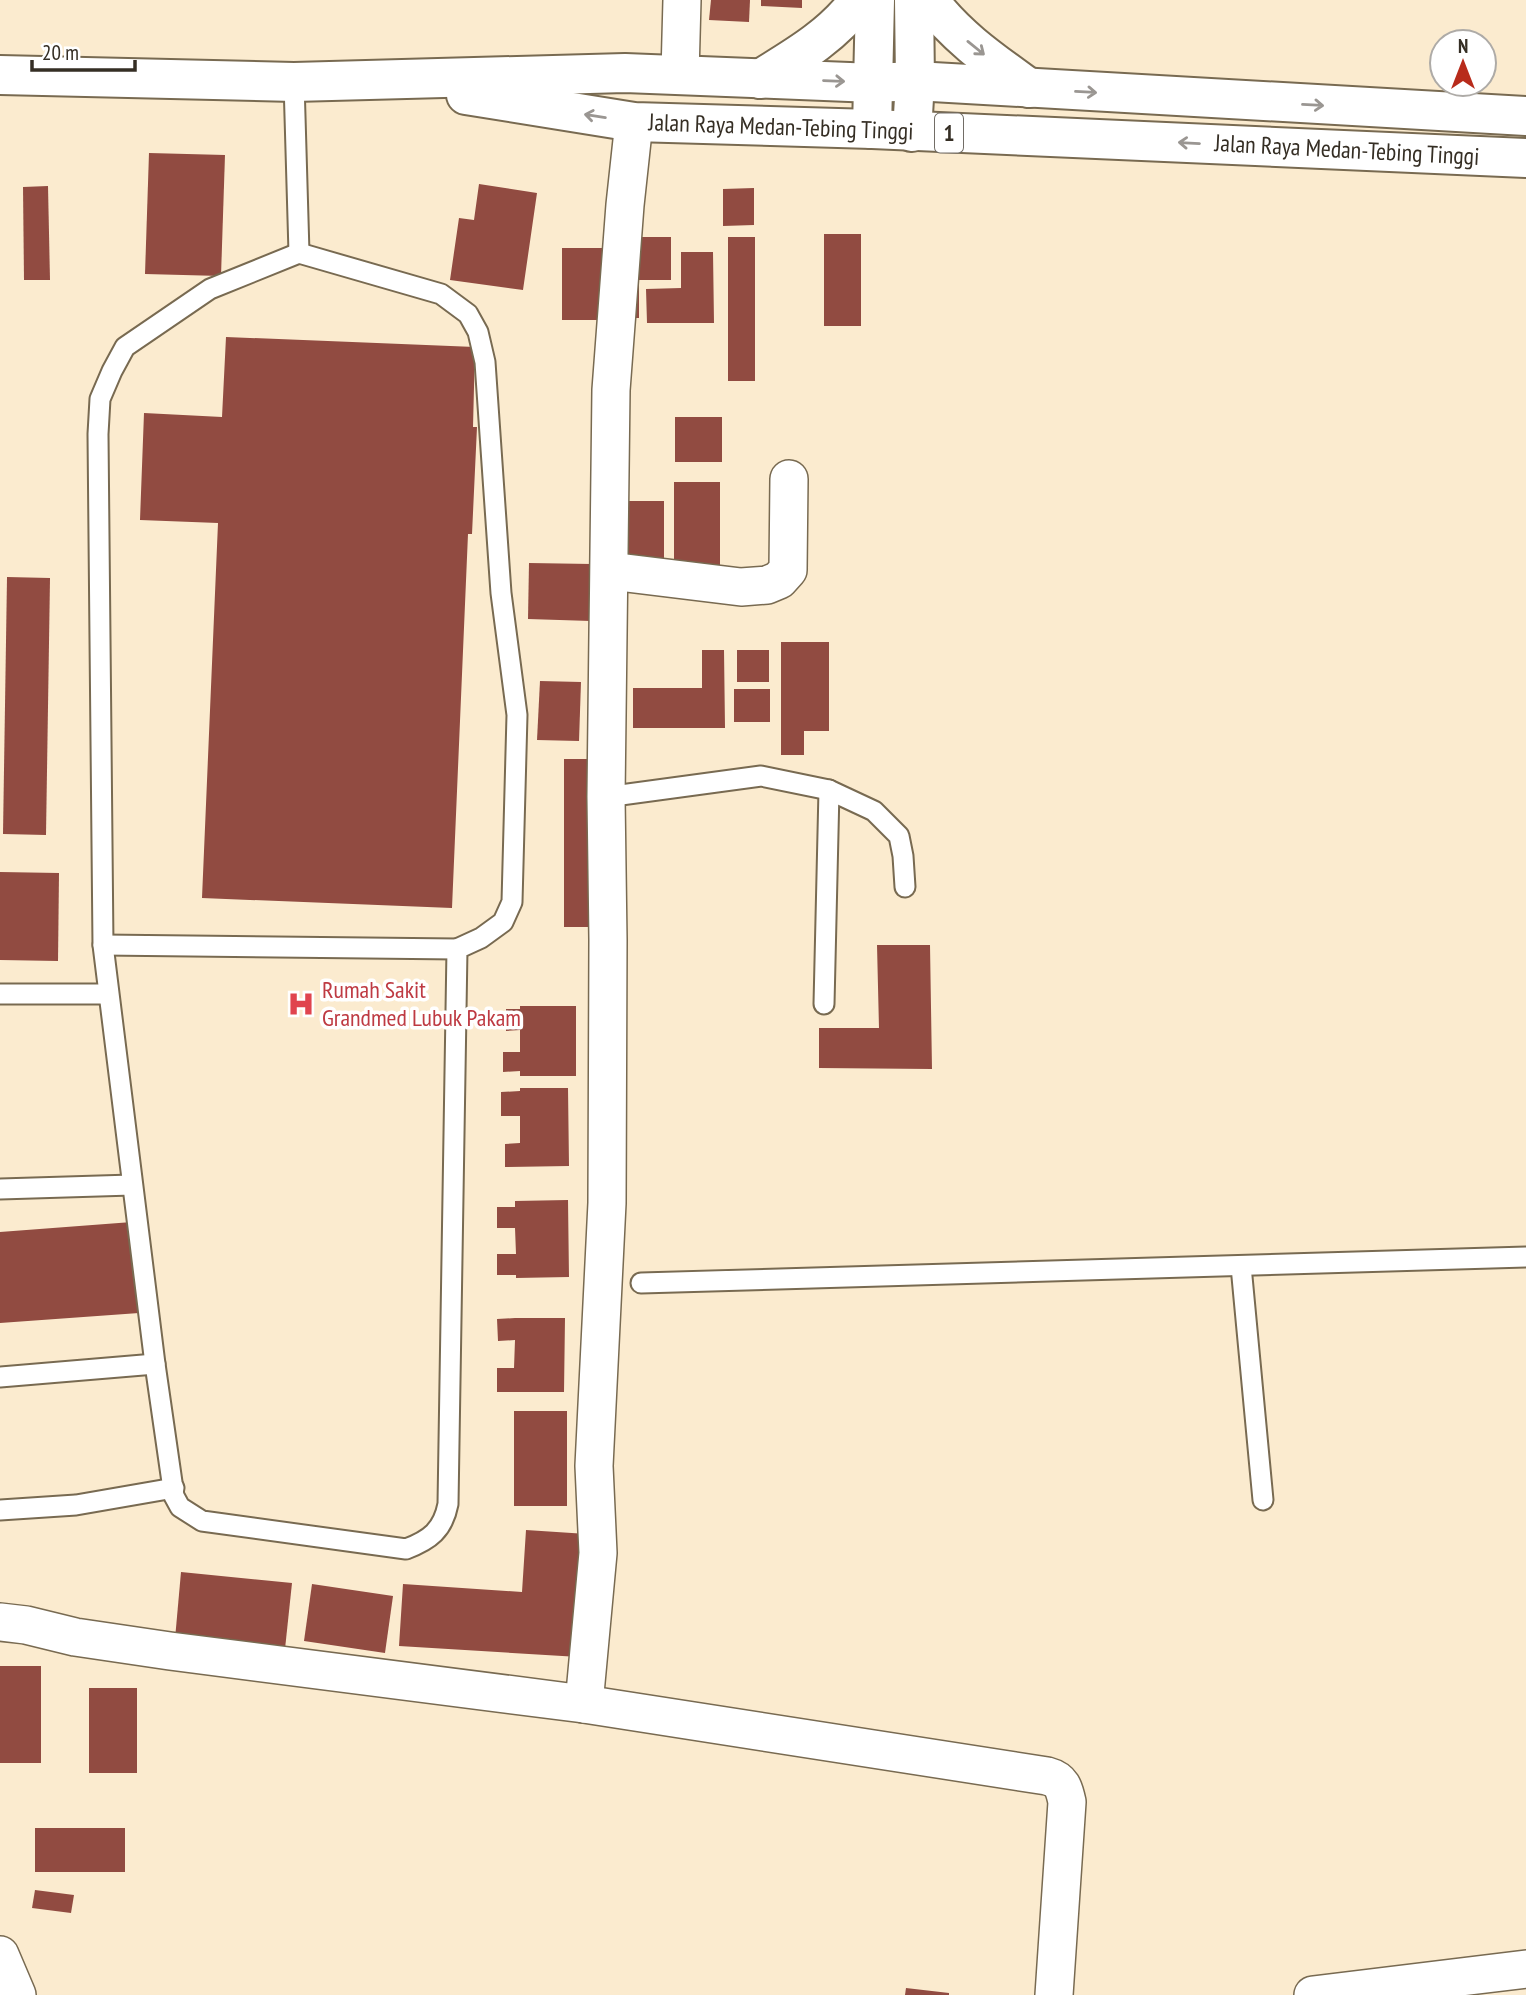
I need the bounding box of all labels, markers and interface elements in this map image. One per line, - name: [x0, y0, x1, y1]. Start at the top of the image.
- scale bar: [32, 28, 135, 72]
- north arrow: [1428, 28, 1498, 98]
- text: N: [1458, 34, 1468, 58]
- text: 20 m: [42, 39, 79, 66]
- one-way arrow: [966, 40, 984, 55]
- one-way arrow: [823, 75, 846, 88]
- one-way arrow: [1074, 85, 1097, 98]
- one-way arrow: [1301, 98, 1324, 111]
- street label: Jalan Raya Medan-Tebing Tinggi: [647, 106, 914, 147]
- one-way arrow: [584, 109, 606, 122]
- road number: 1: [935, 114, 963, 152]
- street label: Jalan Raya Medan-Tebing Tinggi: [1213, 127, 1480, 172]
- one-way arrow: [1177, 137, 1200, 150]
- place label: Rumah Sakit Grandmed Lubuk Pakam: [322, 974, 521, 1033]
- hospital icon: Rumah Sakit Grandmed Lubuk Pakam: [286, 989, 316, 1019]

